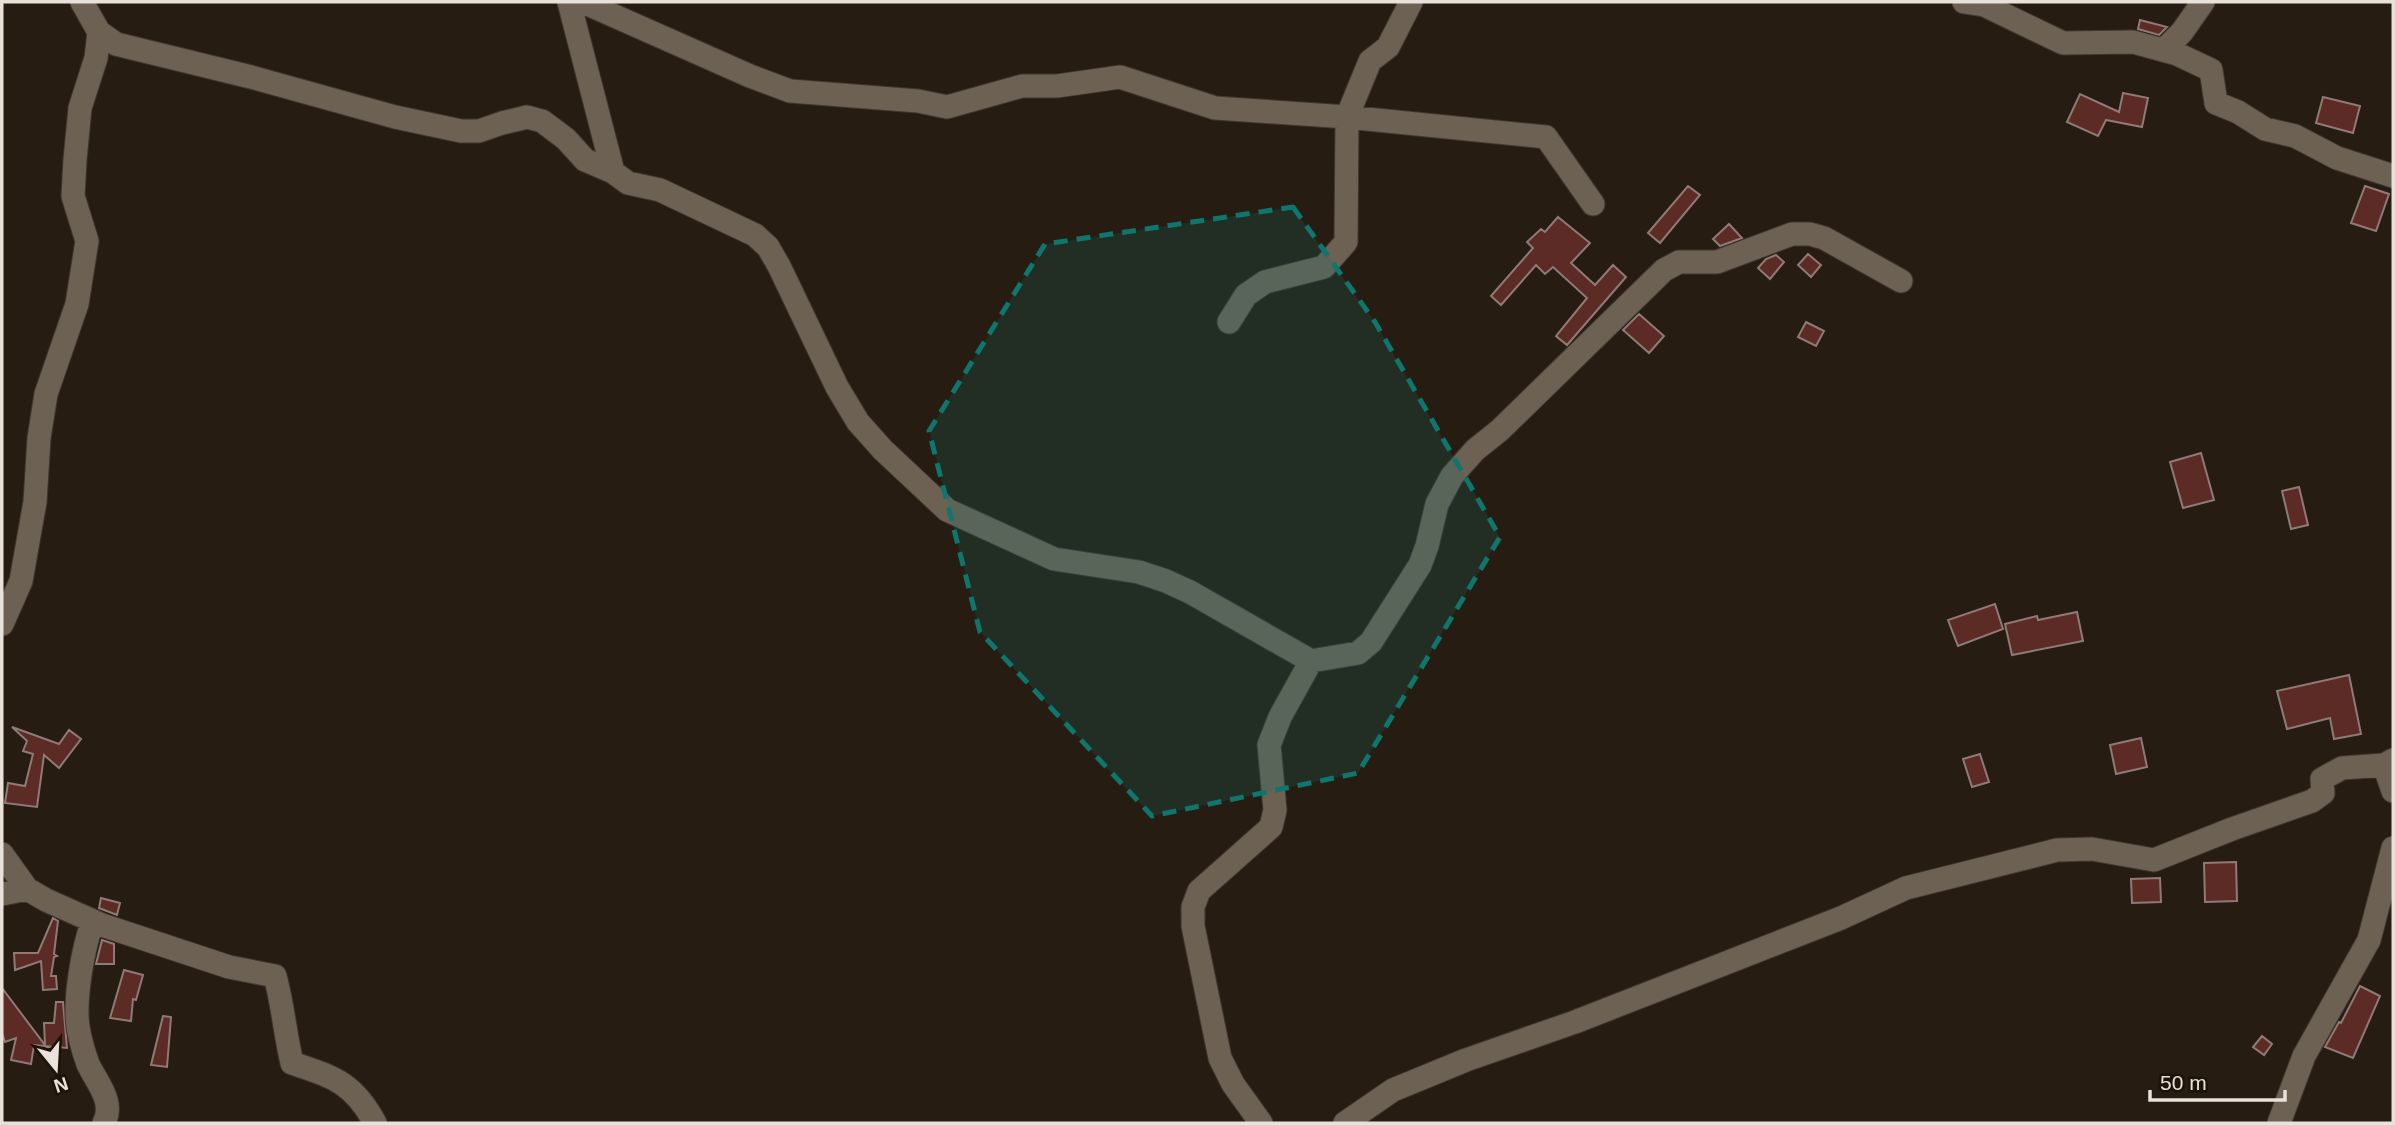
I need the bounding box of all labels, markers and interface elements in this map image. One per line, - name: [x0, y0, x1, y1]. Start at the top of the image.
- north arrow: [21, 1034, 91, 1104]
- scale bar: [2150, 1058, 2285, 1102]
- text: 50 m: [2160, 1071, 2207, 1094]
- text: N: [51, 1073, 71, 1097]

